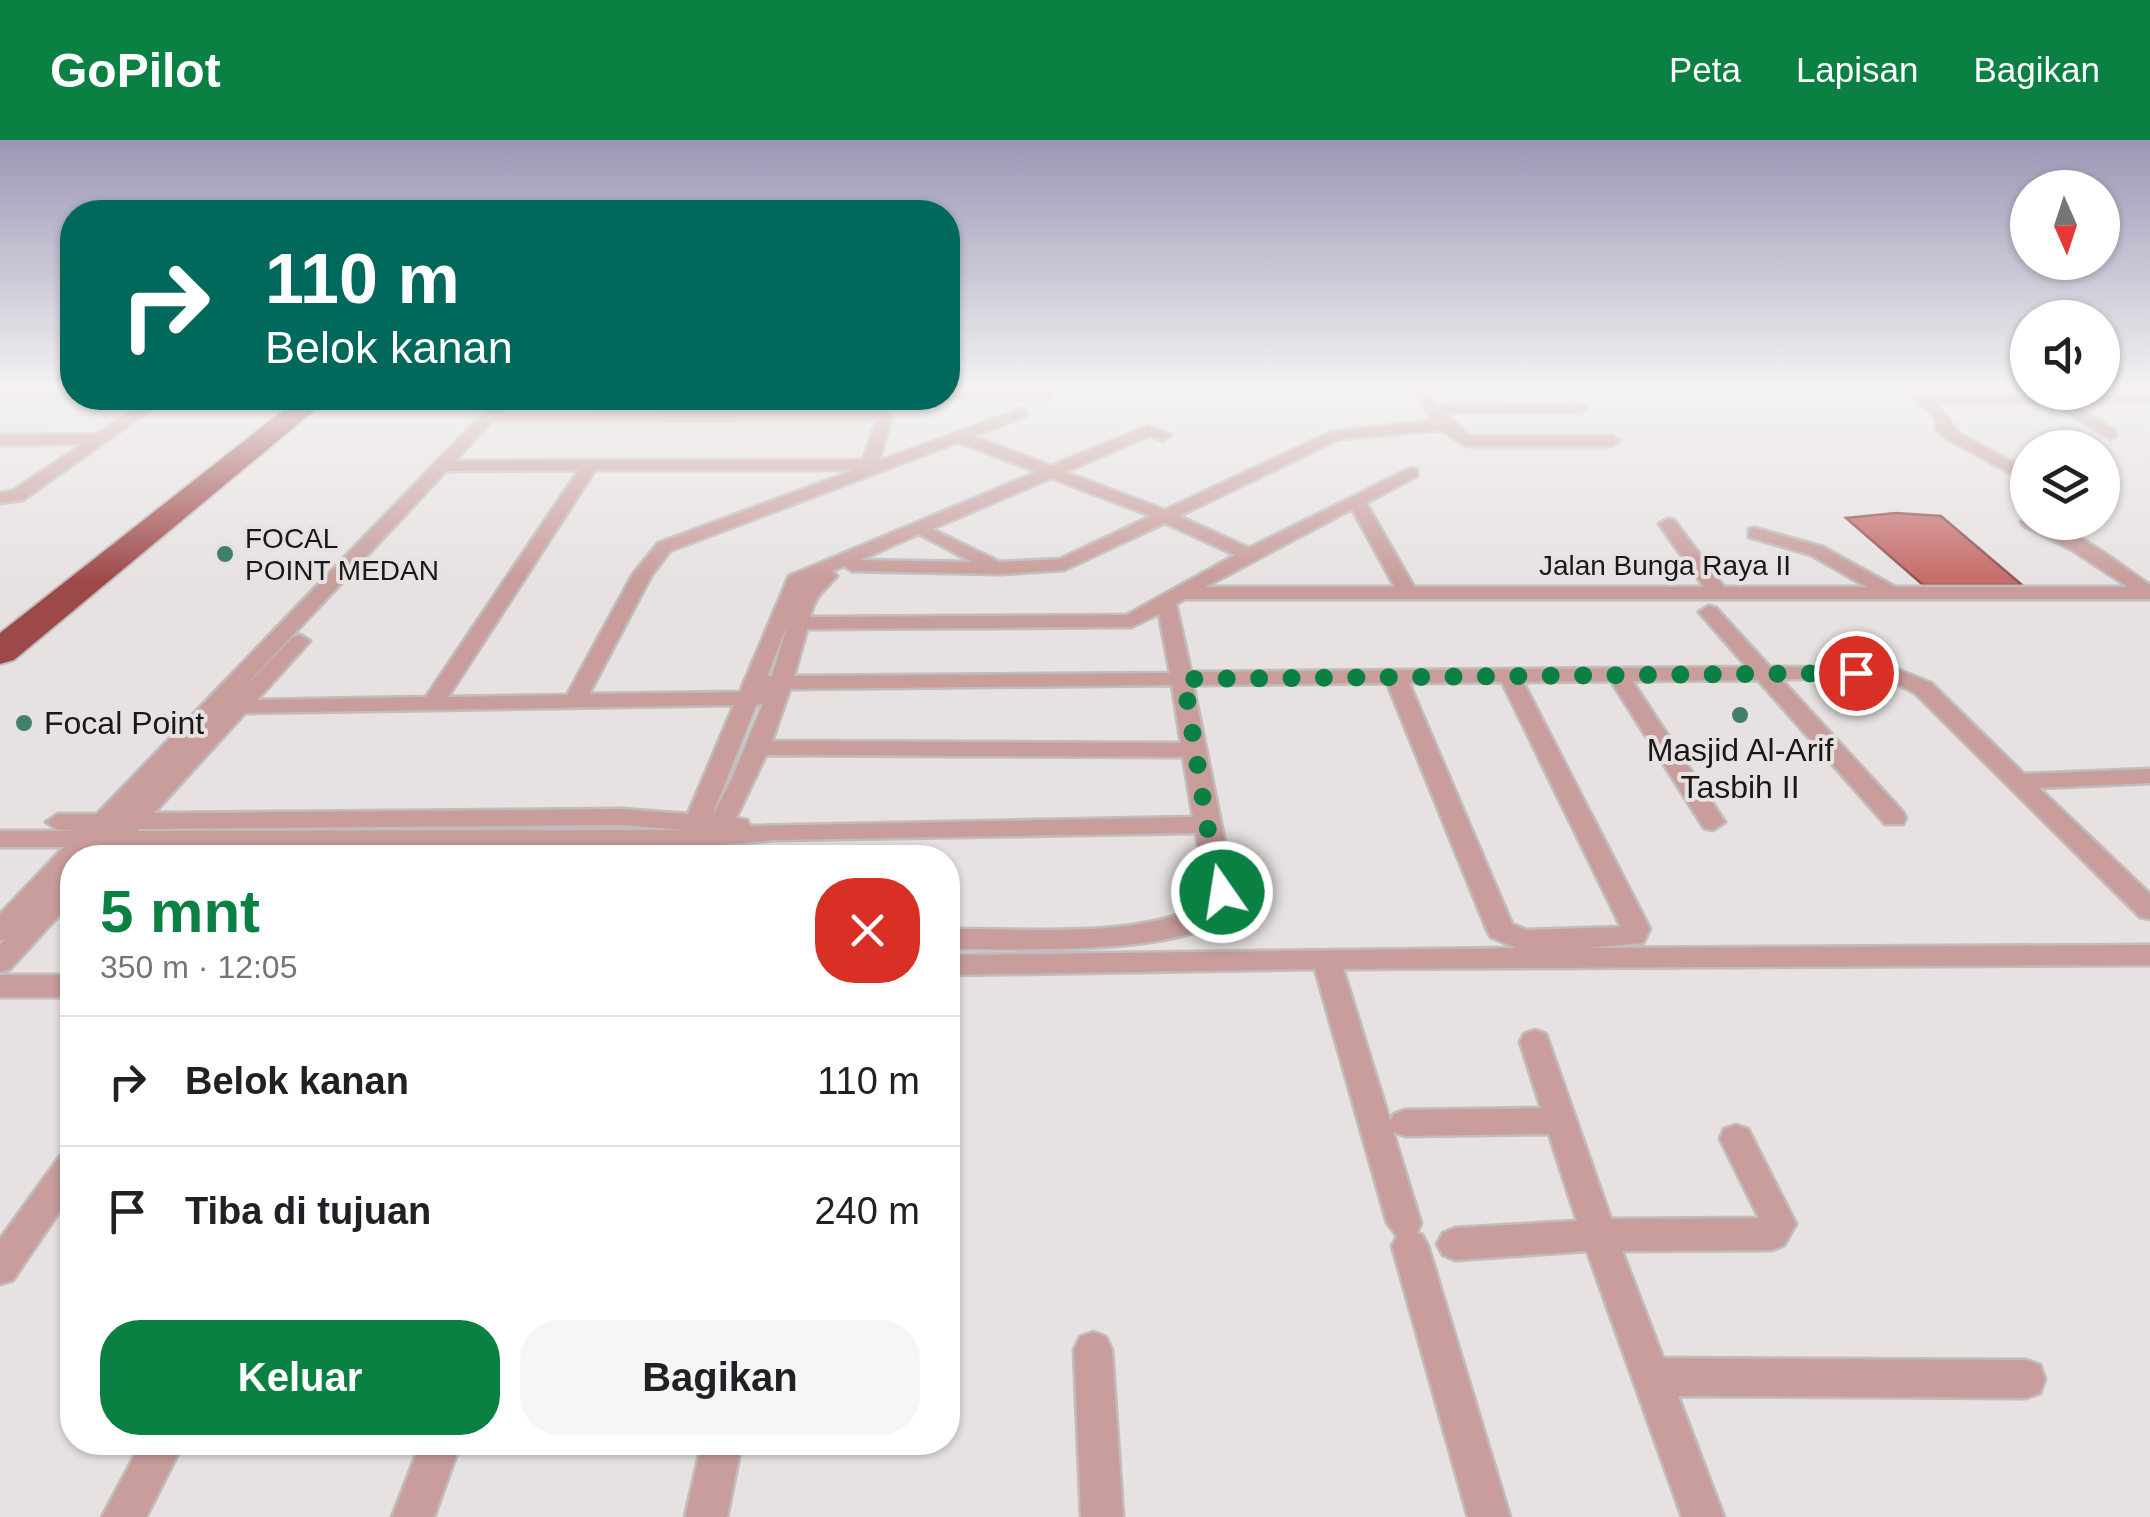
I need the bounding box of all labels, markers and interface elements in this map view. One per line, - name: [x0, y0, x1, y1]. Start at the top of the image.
- text: GoPilot: [50, 44, 221, 97]
- text: Peta: [1669, 50, 1741, 89]
- text: Lapisan: [1796, 50, 1919, 89]
- text: Bagikan: [1974, 50, 2100, 89]
- north arrow: [2010, 170, 2120, 280]
- map controls: [2010, 170, 2120, 540]
- icon: right: [100, 240, 230, 370]
- text: 110 m: [265, 240, 460, 318]
- button: sound: [2010, 300, 2120, 410]
- text: Belok kanan: [265, 322, 513, 373]
- button: layers: [2010, 430, 2120, 540]
- place label: FOCAL POINT MEDAN: [245, 523, 439, 586]
- marker: FOCAL POINT MEDAN: [214, 543, 236, 565]
- street label: Jalan Bunga Raya II: [1539, 550, 1791, 581]
- pin: [1814, 631, 1899, 716]
- icon: arrive: [1829, 646, 1884, 701]
- marker: Masjid Al-Arif Tasbih II: [1729, 704, 1751, 726]
- place label: Focal Point: [44, 705, 204, 741]
- marker: Focal Point: [13, 712, 35, 734]
- place label: Masjid Al-Arif Tasbih II: [1647, 732, 1833, 805]
- position arrow: [1170, 840, 1274, 944]
- text: 5 mnt: [100, 878, 260, 945]
- button: close: [815, 878, 920, 983]
- text: 350 m · 12:05: [100, 949, 297, 985]
- icon: right: [100, 1054, 155, 1109]
- text: Belok kanan: [185, 1060, 409, 1102]
- text: 110 m: [817, 1060, 920, 1102]
- icon: arrive: [100, 1184, 155, 1239]
- text: Tiba di tujuan: [185, 1190, 431, 1232]
- text: 240 m: [814, 1190, 920, 1232]
- button: Keluar: [100, 1320, 500, 1435]
- button: Bagikan: [520, 1320, 920, 1435]

